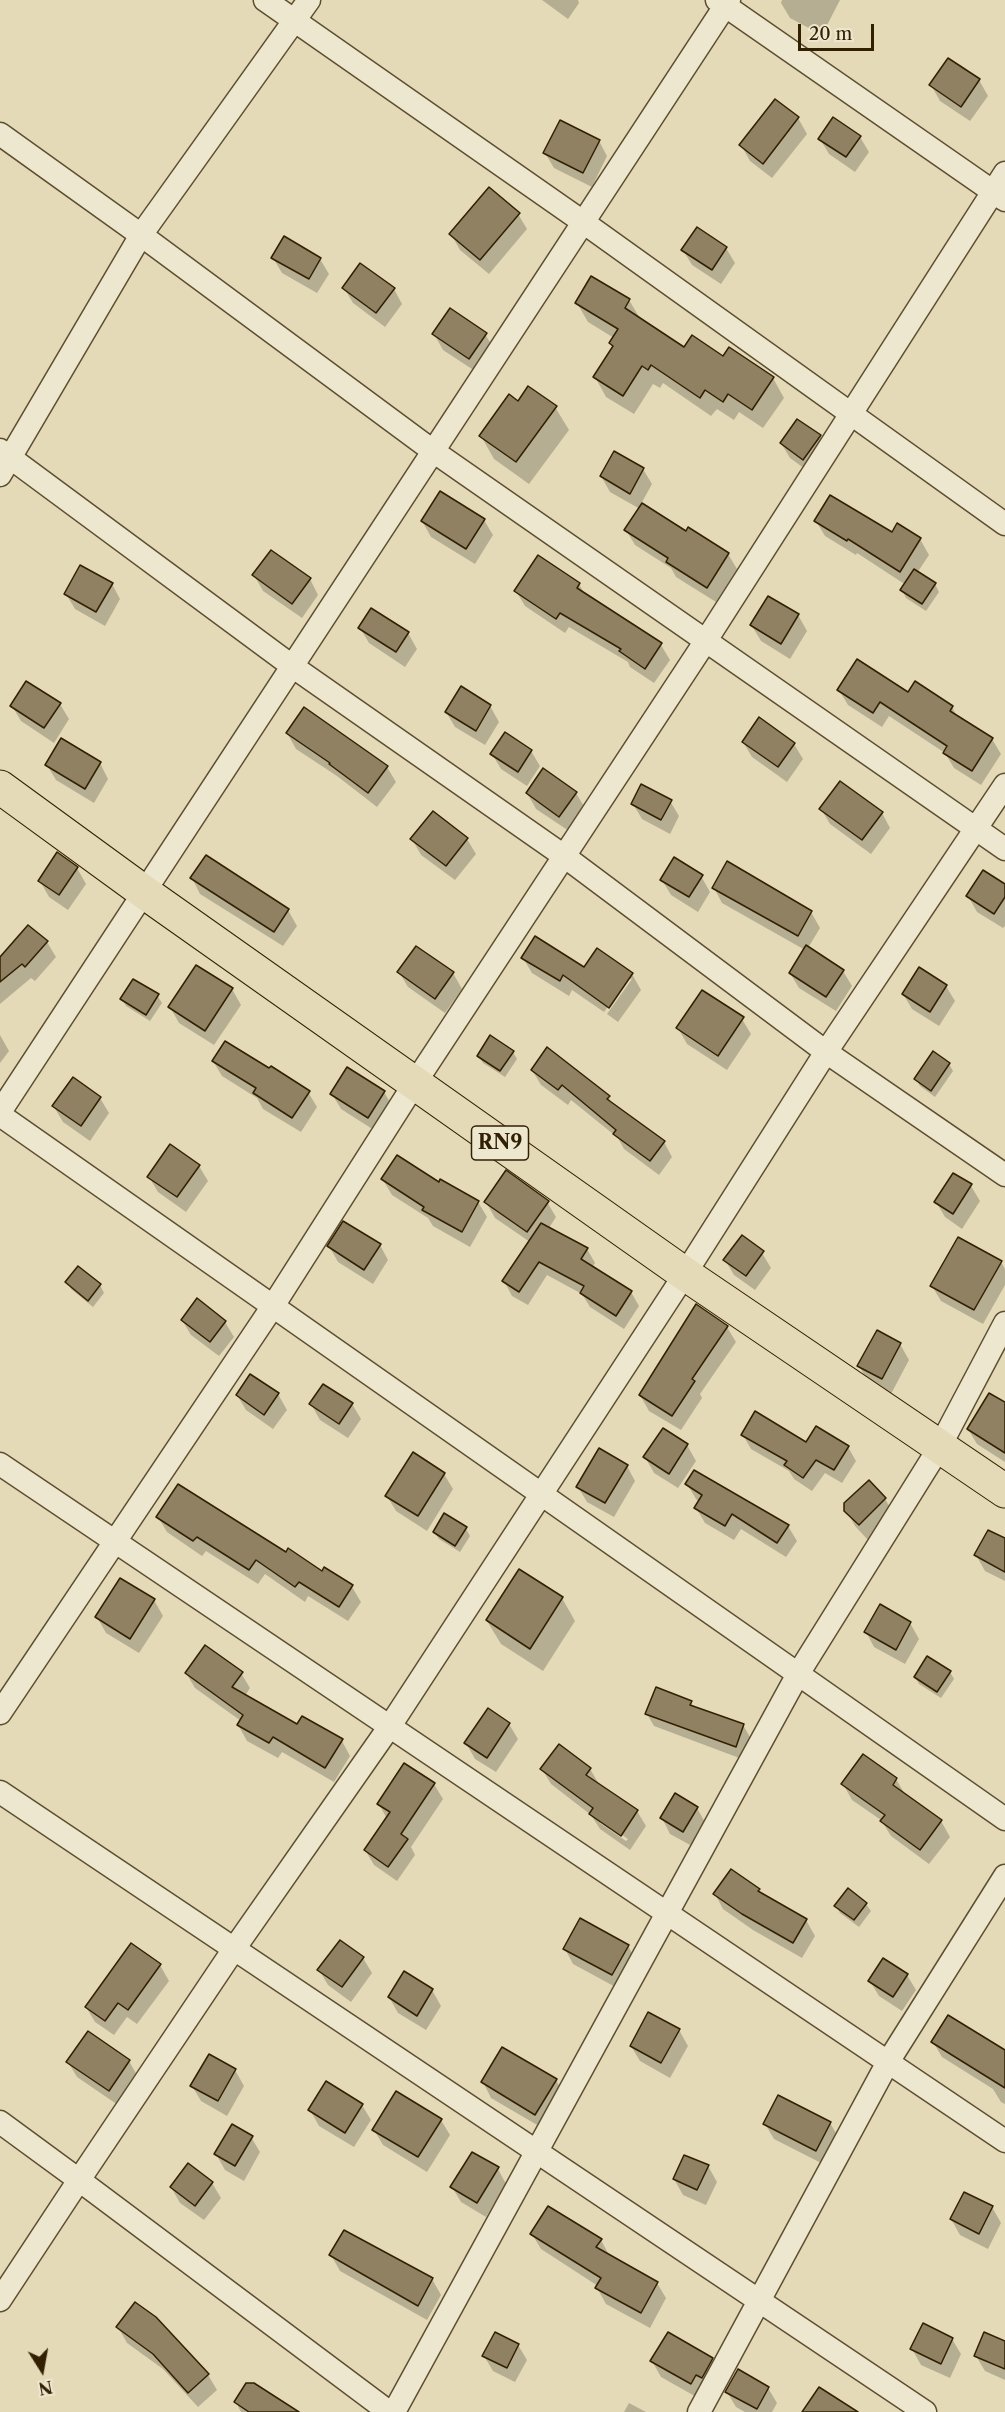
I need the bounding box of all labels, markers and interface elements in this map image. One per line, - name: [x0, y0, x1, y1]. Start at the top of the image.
- scale bar: [801, 12, 878, 50]
- text: 20 m: [809, 23, 852, 45]
- road number: RN9: [472, 1126, 528, 1160]
- north arrow: [12, 2340, 72, 2400]
- text: N: [37, 2377, 54, 2399]

